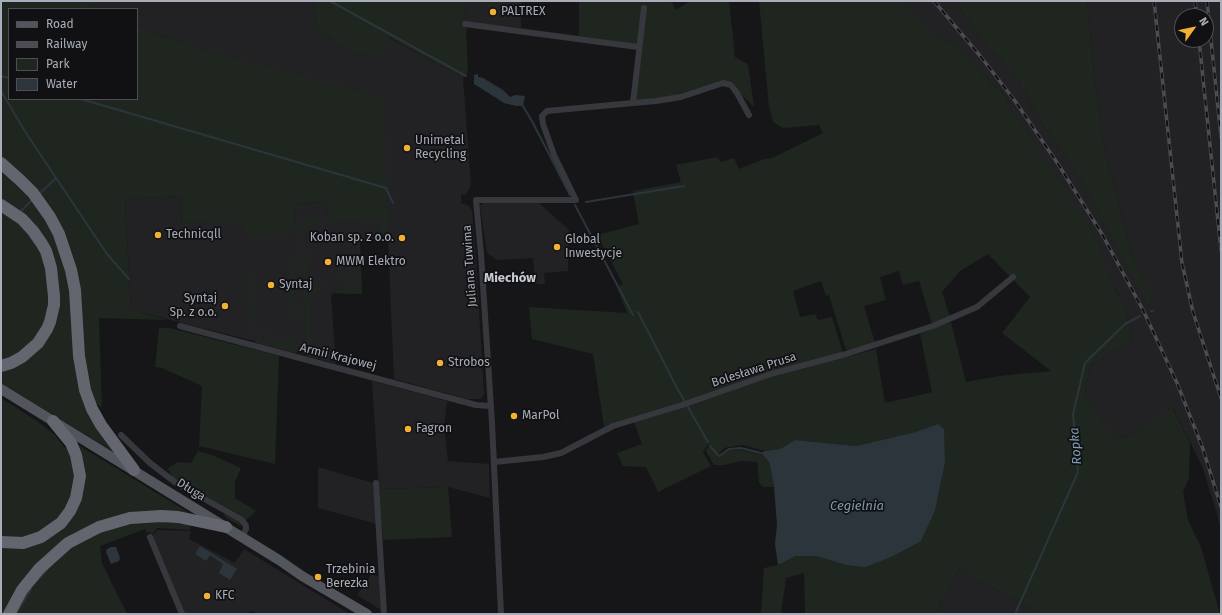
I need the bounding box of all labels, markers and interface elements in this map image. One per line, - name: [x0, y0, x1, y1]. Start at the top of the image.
- place label: PALTREX: [501, 5, 545, 19]
- marker: PALTREX: [488, 7, 498, 17]
- legend: [8, 8, 138, 100]
- north arrow: [1174, 8, 1214, 48]
- text: N: [1196, 15, 1211, 28]
- text: Road: [46, 17, 74, 31]
- text: Railway: [46, 37, 87, 51]
- text: Park: [46, 57, 70, 71]
- text: Water: [46, 77, 77, 91]
- place label: Unimetal Recycling: [415, 134, 466, 162]
- marker: Unimetal Recycling: [402, 143, 412, 153]
- street label: Juliana Tuwima: [460, 224, 480, 308]
- place label: Technicqll: [166, 228, 221, 242]
- marker: Technicqll: [153, 230, 163, 240]
- place label: Koban sp. z o.o.: [310, 231, 394, 245]
- marker: Koban sp. z o.o.: [397, 233, 407, 243]
- place label: Global Inwestycje: [565, 233, 622, 261]
- marker: Global Inwestycje: [552, 242, 562, 252]
- place label: MWM Elektro: [336, 255, 406, 269]
- marker: MWM Elektro: [323, 257, 333, 267]
- district label: Miechów: [484, 270, 536, 286]
- place label: Syntaj: [279, 278, 312, 292]
- marker: Syntaj: [266, 280, 276, 290]
- place label: Syntaj Sp. z o.o.: [170, 292, 217, 320]
- marker: Syntaj Sp. z o.o.: [220, 301, 230, 311]
- street label: Armii Krajowej: [298, 341, 378, 373]
- street label: Bolesława Prusa: [710, 349, 798, 391]
- place label: Strobos: [448, 356, 490, 370]
- marker: Strobos: [435, 358, 445, 368]
- place label: MarPol: [522, 409, 560, 423]
- marker: MarPol: [509, 411, 519, 421]
- place label: Fagron: [416, 422, 452, 436]
- marker: Fagron: [403, 424, 413, 434]
- water label: Ropka: [1067, 427, 1085, 465]
- street label: Długa: [174, 476, 208, 504]
- water label: Cegielnia: [830, 498, 884, 514]
- place label: Trzebinia Berezka: [326, 563, 376, 591]
- marker: Trzebinia Berezka: [313, 572, 323, 582]
- place label: KFC: [215, 589, 234, 603]
- marker: KFC: [202, 591, 212, 601]

